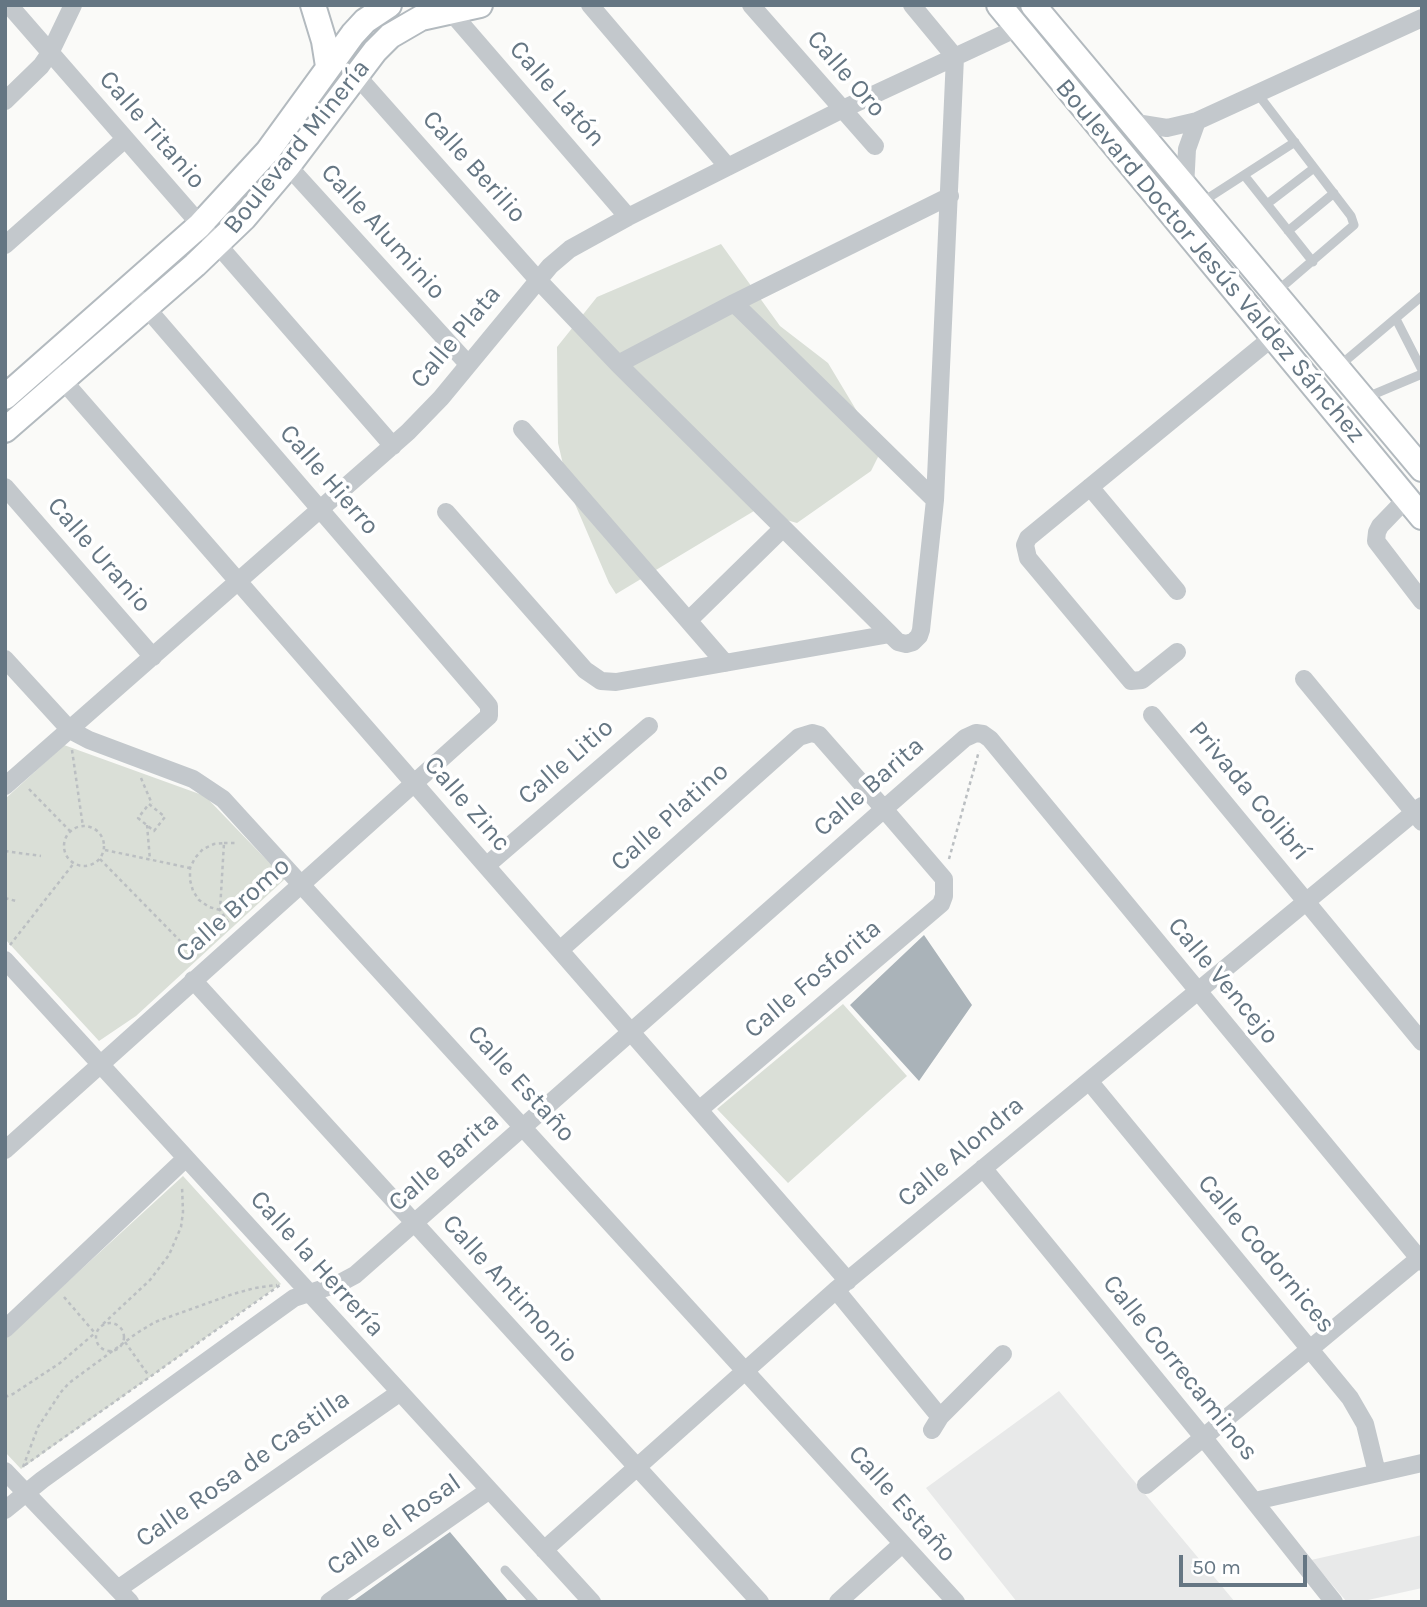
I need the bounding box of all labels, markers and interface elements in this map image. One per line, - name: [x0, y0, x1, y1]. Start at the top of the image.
- street label: Calle Oro: [800, 24, 892, 124]
- street label: Calle Latón: [502, 35, 612, 153]
- street label: Boulevard Minería: [217, 53, 377, 241]
- street label: Calle Titanio: [92, 64, 212, 196]
- street label: Boulevard Doctor Jesús Valdez Sánchez: [1048, 73, 1372, 449]
- street label: Calle Berilio: [415, 104, 533, 230]
- street label: Calle Aluminio: [314, 158, 452, 306]
- street label: Calle Plata: [404, 279, 508, 395]
- street label: Calle Hierro: [273, 419, 385, 541]
- street label: Calle Uranio: [40, 491, 158, 619]
- street label: Calle Litio: [512, 712, 620, 812]
- street label: Privada Colibrí: [1182, 715, 1316, 867]
- street label: Calle Barita: [807, 731, 931, 843]
- street label: Calle Zinc: [417, 750, 517, 858]
- street label: Calle Platino: [605, 756, 735, 878]
- street label: Calle Bromo: [170, 851, 296, 969]
- street label: Calle Vencejo: [1161, 911, 1285, 1051]
- street label: Calle Fosforita: [738, 913, 888, 1045]
- street label: Calle Estaño: [460, 1019, 582, 1149]
- street label: Calle Alondra: [891, 1090, 1031, 1214]
- street label: Calle Barita: [382, 1106, 506, 1218]
- street label: Calle Codornices: [1191, 1168, 1341, 1340]
- street label: Calle la Herrería: [243, 1184, 391, 1344]
- street label: Calle Antimonio: [435, 1208, 585, 1370]
- street label: Calle Correcaminos: [1096, 1269, 1264, 1467]
- street label: Calle Rosa de Castilla: [130, 1383, 356, 1555]
- street label: Calle Estaño: [841, 1439, 963, 1569]
- street label: Calle el Rosal: [321, 1467, 467, 1583]
- scale bar: [1182, 1540, 1310, 1584]
- text: 50 m: [1192, 1555, 1241, 1579]

